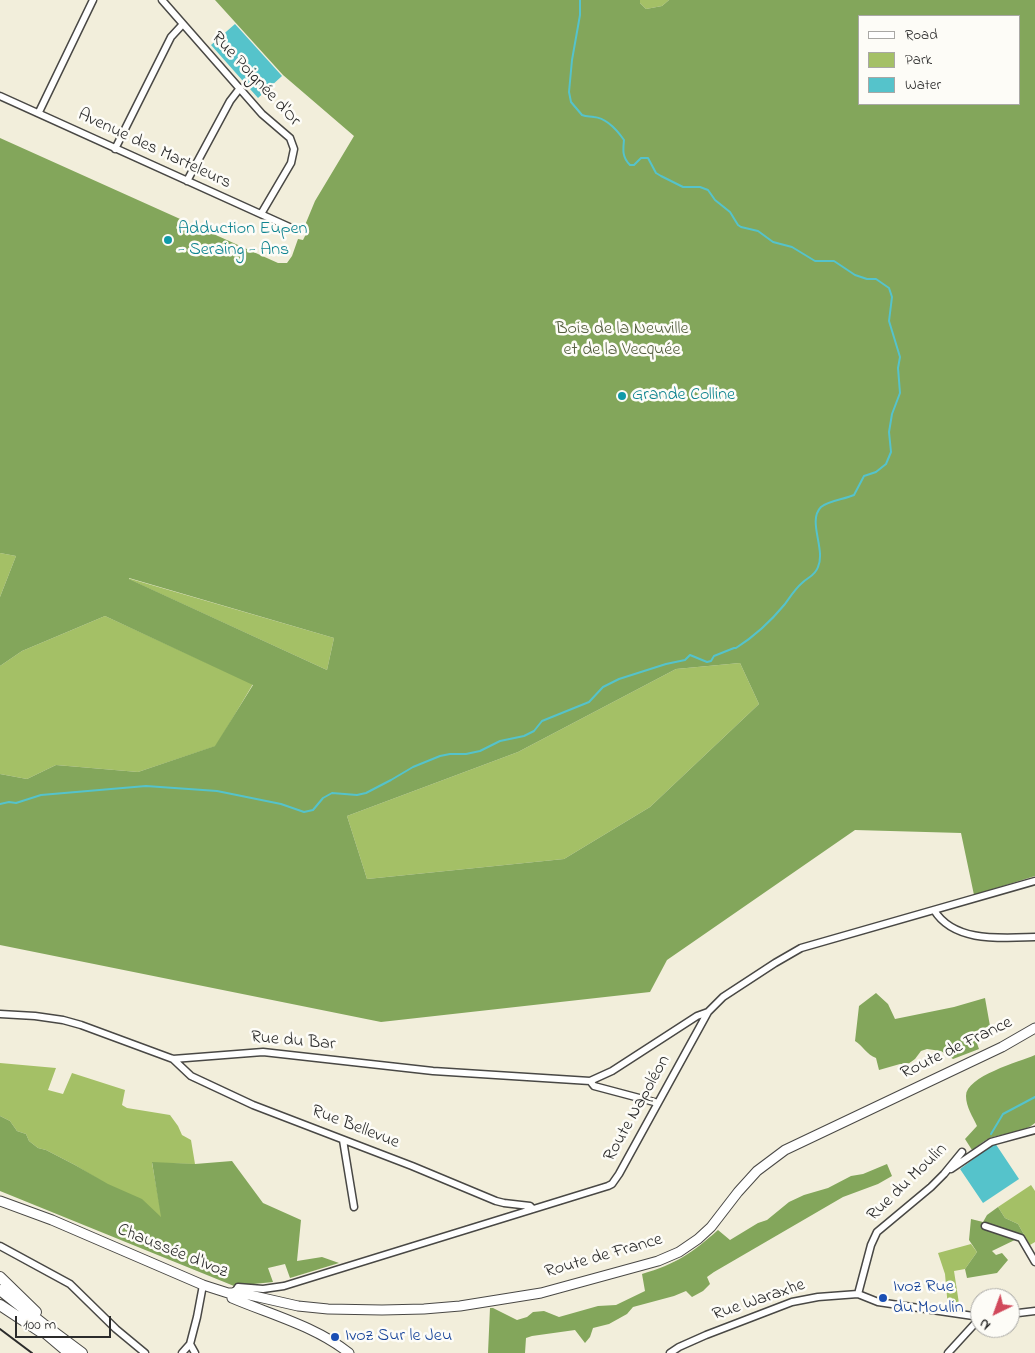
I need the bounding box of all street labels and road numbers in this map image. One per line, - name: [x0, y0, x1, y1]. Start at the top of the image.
- street label: Rue Poignée d'Or: [206, 28, 304, 132]
- street label: Avenue des Marteleurs: [74, 105, 234, 195]
- street label: Route de France: [898, 1013, 1016, 1085]
- street label: Rue du Bar: [250, 1028, 336, 1056]
- street label: Route Napoléon: [600, 1052, 676, 1166]
- street label: Rue Bellevue: [308, 1101, 402, 1155]
- street label: Rue du Moulin: [863, 1139, 953, 1227]
- street label: Chaussée d'Ivoz: [114, 1220, 230, 1284]
- street label: Route de France: [543, 1230, 665, 1284]
- street label: Rue Waraxhe: [710, 1275, 808, 1327]

